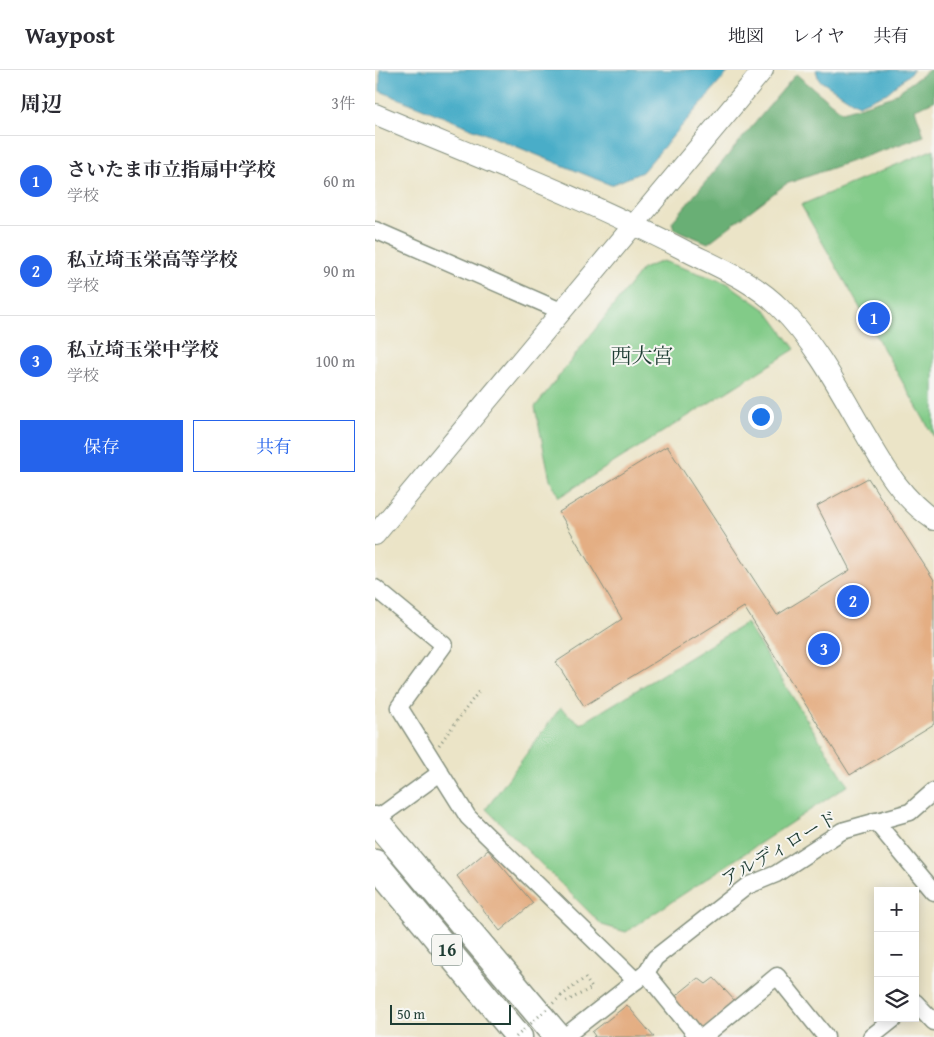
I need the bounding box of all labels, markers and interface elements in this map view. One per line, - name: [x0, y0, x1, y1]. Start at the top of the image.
- text: Waypost: [25, 17, 115, 52]
- text: 地図: [728, 22, 764, 49]
- text: レイヤ: [792, 22, 845, 49]
- text: 共有: [873, 22, 909, 49]
- text: 周辺: [20, 88, 62, 119]
- text: 3件: [331, 91, 355, 115]
- text: さいたま市立指扇中学校: [67, 155, 276, 183]
- text: 1: [32, 169, 40, 193]
- text: 60 m: [323, 169, 355, 193]
- text: 学校: [67, 183, 99, 207]
- text: 私立埼玉栄高等学校: [67, 245, 238, 273]
- text: 2: [32, 259, 40, 283]
- text: 90 m: [323, 259, 355, 283]
- text: 学校: [67, 273, 99, 297]
- pin: 1: [858, 299, 890, 337]
- text: 私立埼玉栄中学校: [67, 335, 219, 363]
- district label: 西大宮: [611, 340, 674, 371]
- text: 3: [32, 349, 40, 373]
- text: 100 m: [315, 349, 355, 373]
- text: 学校: [67, 363, 99, 387]
- your location: [748, 404, 774, 430]
- button: 保存: [20, 420, 183, 472]
- button: 共有: [193, 420, 355, 472]
- pin: 2: [837, 582, 869, 620]
- pin: 3: [808, 630, 840, 668]
- street label: アルディロード: [715, 803, 843, 893]
- map controls: [874, 887, 919, 1022]
- button: +: [874, 887, 919, 932]
- button: −: [874, 932, 919, 977]
- road number: 16: [432, 934, 462, 966]
- button: layers: [874, 977, 919, 1022]
- scale bar: [390, 1002, 511, 1025]
- text: 50 m: [397, 1004, 425, 1024]

